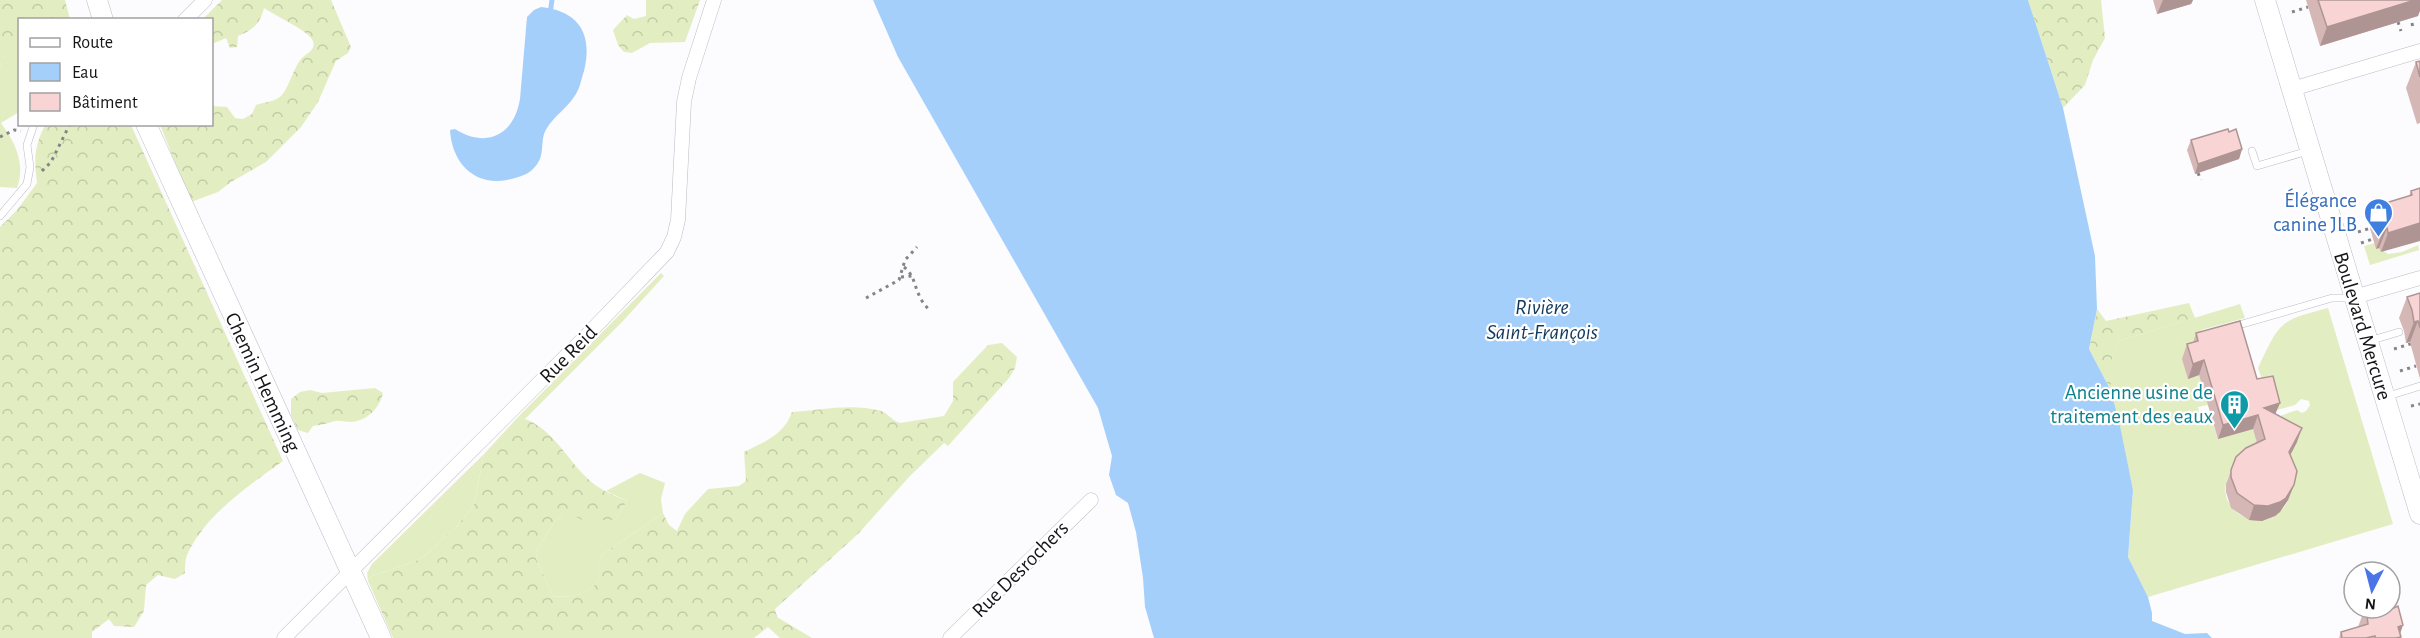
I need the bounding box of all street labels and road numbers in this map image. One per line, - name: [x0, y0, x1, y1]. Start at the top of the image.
- street label: Boulevard Mercure: [2330, 250, 2395, 403]
- street label: Chemin Hemming: [221, 309, 304, 456]
- street label: Rue Reid: [536, 322, 601, 387]
- street label: Rue Desrochers: [968, 517, 1072, 621]

